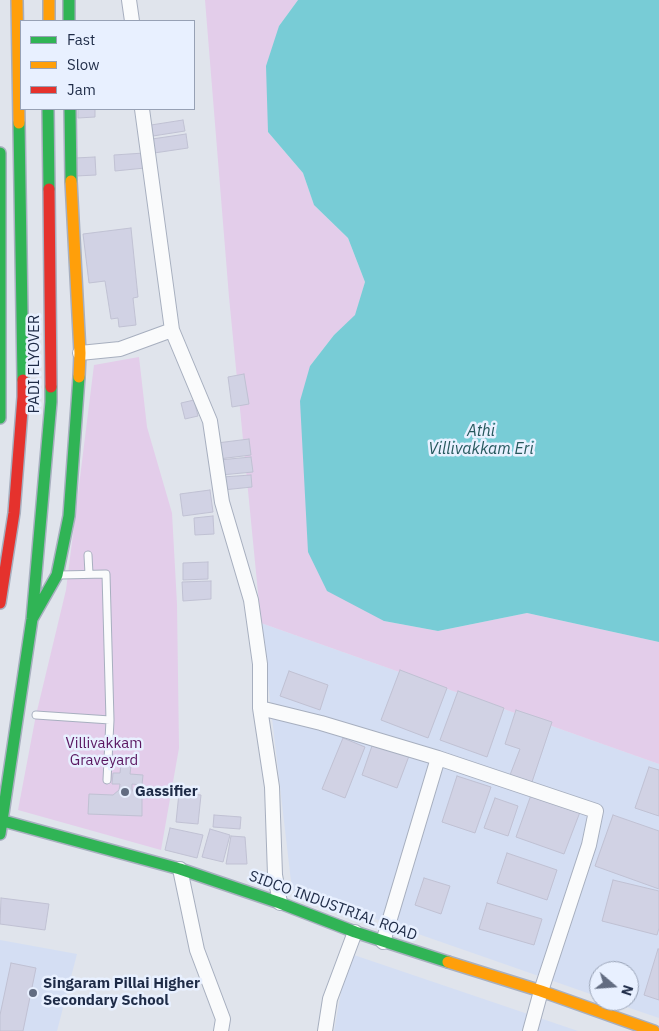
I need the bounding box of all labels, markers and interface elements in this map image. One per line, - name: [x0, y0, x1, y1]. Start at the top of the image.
- legend: [20, 20, 195, 110]
- text: Fast: [67, 30, 95, 49]
- text: Slow: [67, 55, 100, 74]
- text: Jam: [67, 80, 96, 99]
- street label: PADI FLYOVER: [26, 315, 44, 413]
- water label: Athi Villivakkam Eri: [428, 421, 534, 459]
- park label: Villivakkam Graveyard: [66, 735, 142, 770]
- place label: Gassifier: [135, 783, 198, 801]
- marker: Gassifier: [119, 786, 131, 798]
- street label: SIDCO INDUSTRIAL ROAD: [246, 867, 420, 945]
- north arrow: [589, 961, 639, 1011]
- place label: Singaram Pillai Higher Secondary School: [43, 975, 200, 1010]
- text: N: [617, 983, 637, 998]
- marker: Singaram Pillai Higher Secondary School: [27, 987, 39, 999]

